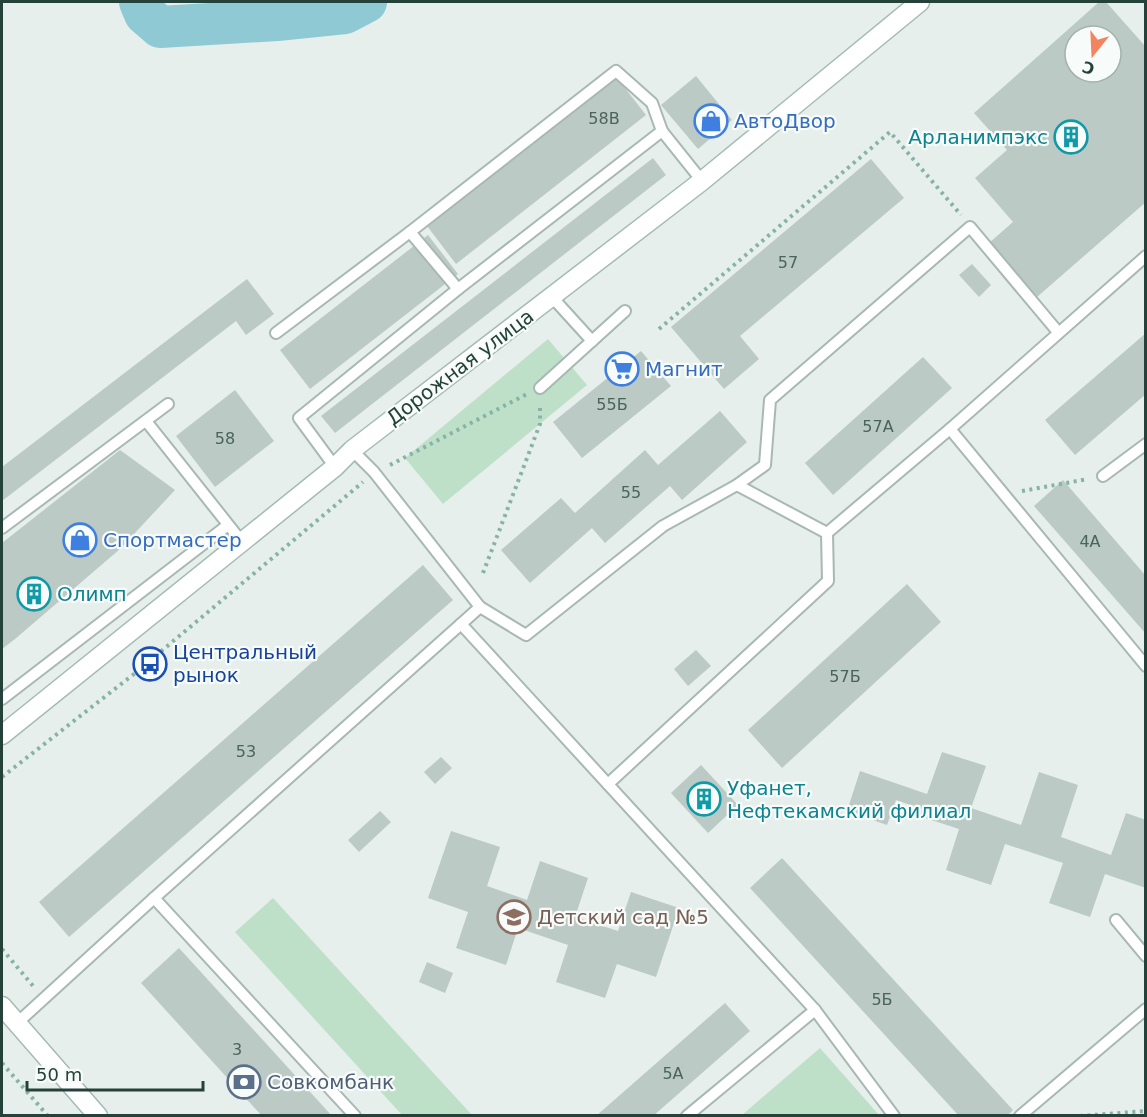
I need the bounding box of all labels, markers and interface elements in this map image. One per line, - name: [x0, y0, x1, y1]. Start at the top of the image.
- north arrow: [1063, 24, 1123, 84]
- text: С: [1080, 57, 1097, 79]
- shop icon: АвтоДвор: [693, 103, 729, 139]
- house number: 58В: [588, 109, 620, 128]
- place label: АвтоДвор: [734, 109, 836, 133]
- building icon: Арланимпэкс: [1053, 119, 1089, 155]
- place label: Арланимпэкс: [908, 125, 1048, 149]
- house number: 57: [778, 253, 798, 272]
- street label: Дорожная улица: [382, 304, 538, 430]
- supermarket icon: Магнит: [604, 351, 640, 387]
- place label: Магнит: [645, 357, 723, 381]
- house number: 55Б: [596, 395, 628, 414]
- house number: 57А: [862, 417, 894, 436]
- house number: 58: [215, 429, 235, 448]
- house number: 55: [621, 483, 641, 502]
- shop icon: Спортмастер: [62, 522, 98, 558]
- place label: Спортмастер: [103, 528, 242, 552]
- house number: 4А: [1079, 532, 1101, 551]
- building icon: Олимп: [16, 576, 52, 612]
- place label: Олимп: [57, 582, 127, 606]
- place label: Центральный рынок: [173, 640, 317, 687]
- bus stop icon: Центральный рынок: [132, 646, 168, 682]
- house number: 57Б: [829, 667, 861, 686]
- house number: 53: [236, 742, 256, 761]
- place label: Уфанет, Нефтекамский филиал: [727, 776, 971, 823]
- building icon: Уфанет, Нефтекамский филиал: [686, 781, 722, 817]
- school or university icon: Детский сад №5: [496, 899, 532, 935]
- place label: Детский сад №5: [537, 905, 709, 929]
- house number: 5Б: [871, 990, 893, 1009]
- house number: 3: [232, 1040, 242, 1059]
- scale bar: [27, 1054, 202, 1092]
- text: 50 m: [36, 1064, 82, 1085]
- bank icon: Совкомбанк: [226, 1064, 262, 1100]
- house number: 5А: [662, 1064, 684, 1083]
- place label: Совкомбанк: [267, 1070, 394, 1094]

